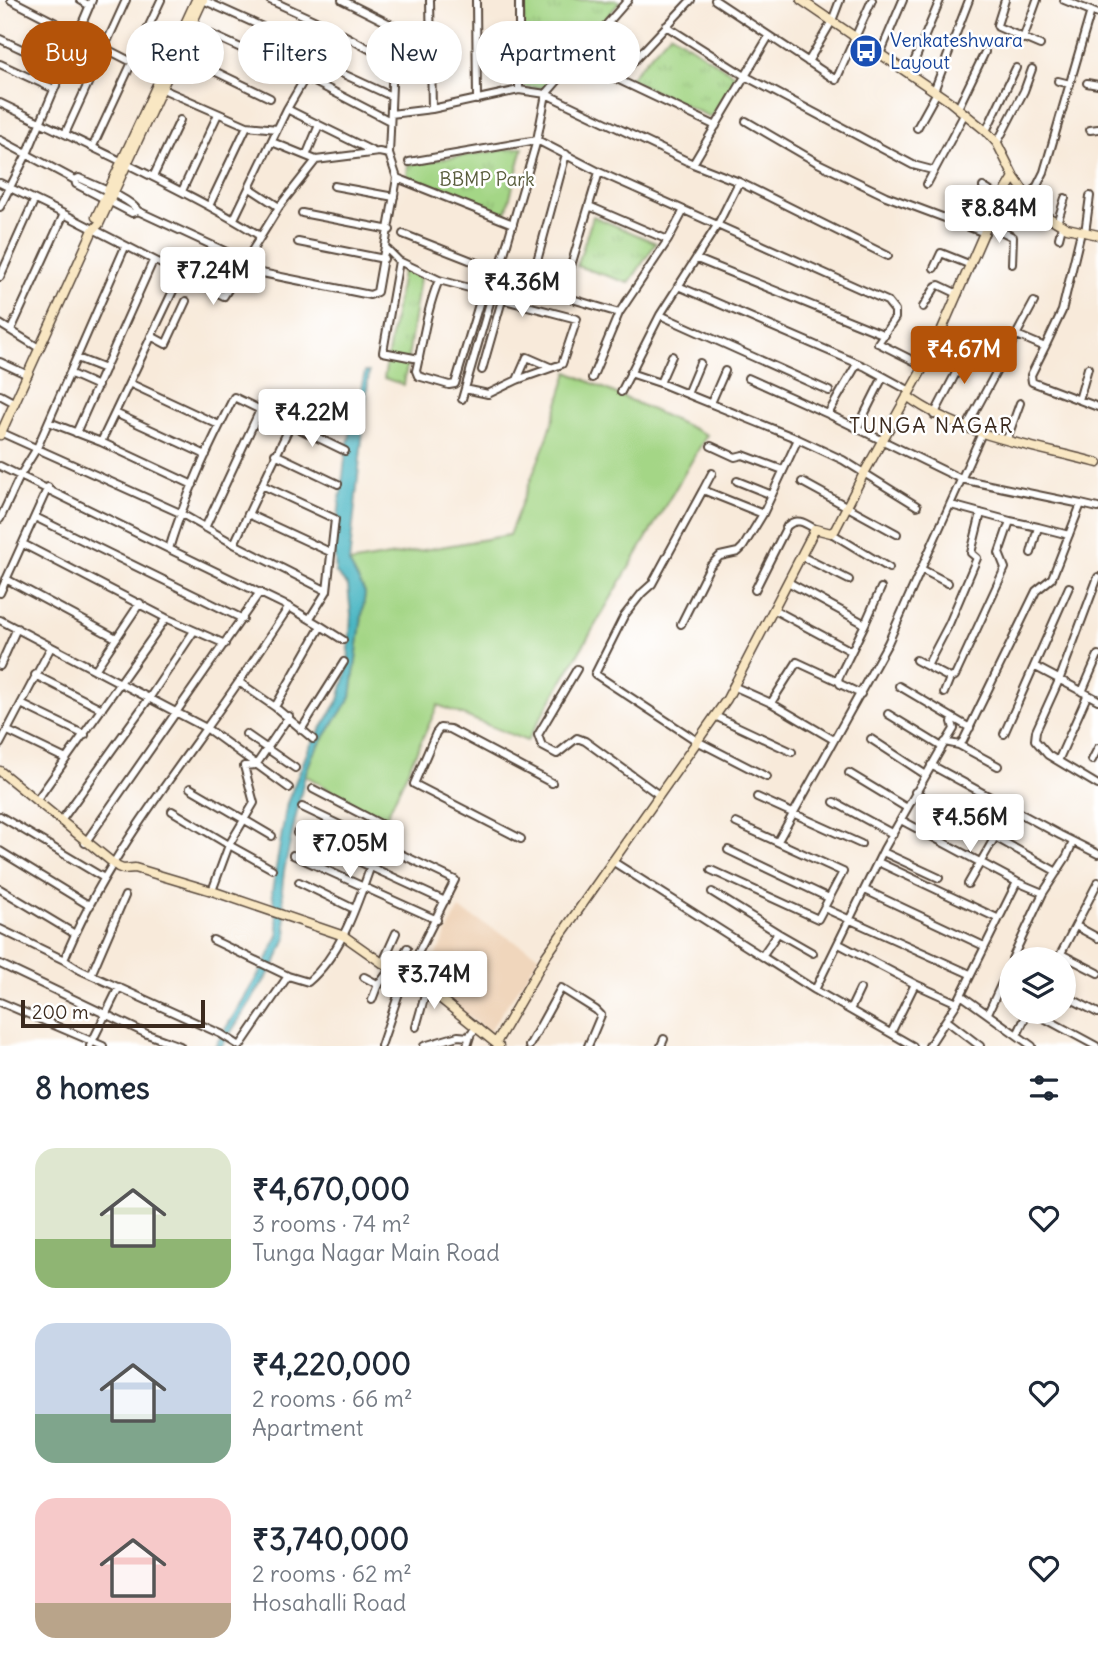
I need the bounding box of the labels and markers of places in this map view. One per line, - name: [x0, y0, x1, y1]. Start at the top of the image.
- place label: Venkateshwara Layout: [890, 28, 1023, 74]
- bus stop icon: Venkateshwara Layout: [847, 32, 885, 70]
- pin: ₹8.84M: [942, 186, 1056, 245]
- pin: ₹7.24M: [156, 247, 270, 307]
- pin: ₹4.36M: [465, 260, 579, 319]
- pin: ₹4.67M: [907, 326, 1021, 386]
- pin: ₹4.22M: [255, 390, 369, 449]
- pin: ₹4.56M: [913, 794, 1027, 854]
- pin: ₹7.05M: [293, 820, 407, 880]
- pin: ₹3.74M: [377, 951, 491, 1011]

